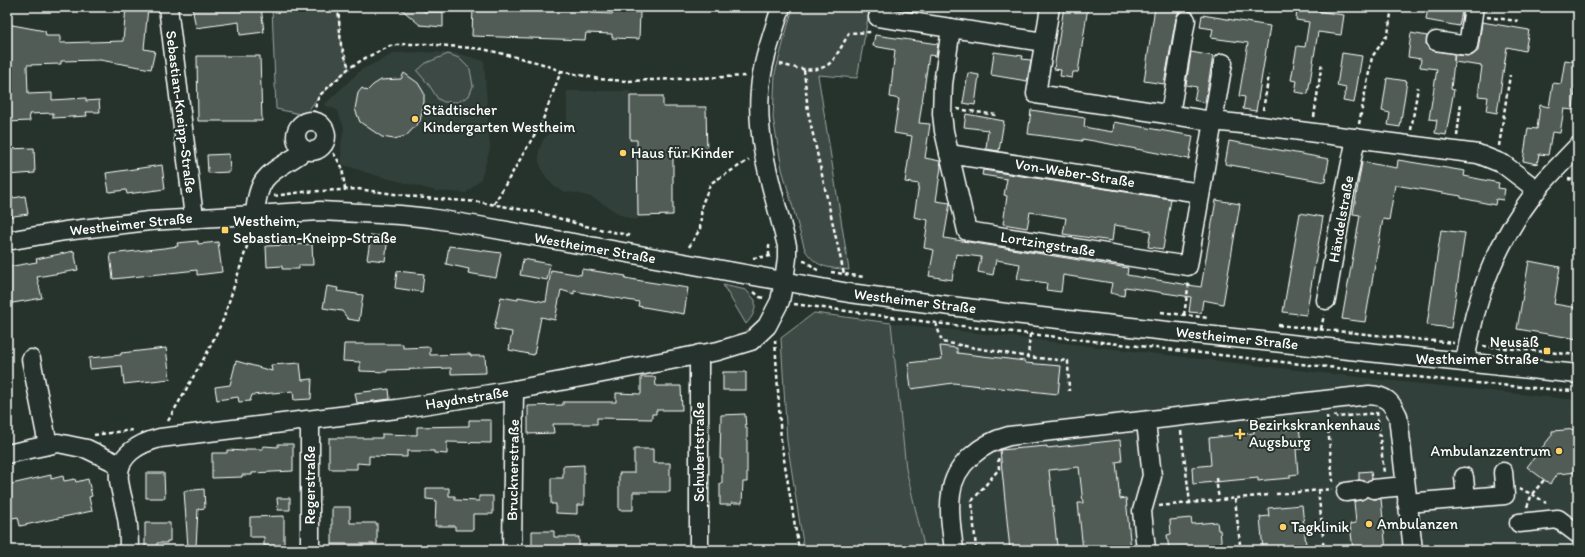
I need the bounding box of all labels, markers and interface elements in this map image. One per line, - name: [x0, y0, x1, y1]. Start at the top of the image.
- street label: Sebastian-Kneipp-Straße: [162, 30, 200, 194]
- place label: Städtischer Kindergarten Westheim: [423, 101, 575, 136]
- marker: Städtischer Kindergarten Westheim: [410, 114, 420, 124]
- place label: Haus für Kinder: [631, 144, 734, 162]
- marker: Haus für Kinder: [618, 148, 628, 158]
- street label: Von-Weber-Straße: [1014, 155, 1136, 191]
- street label: Händelstraße: [1324, 174, 1358, 264]
- street label: Westheimer Straße: [69, 209, 193, 239]
- place label: Westheim, Sebastian-Kneipp-Straße: [233, 212, 397, 247]
- marker: Westheim, Sebastian-Kneipp-Straße: [220, 225, 230, 235]
- street label: Westheimer Straße: [533, 228, 657, 268]
- street label: Lortzingstraße: [999, 228, 1097, 260]
- street label: Westheimer Straße: [853, 285, 977, 317]
- street label: Westheimer Straße: [1175, 323, 1299, 353]
- place label: Neusäß Westheimer Straße: [1416, 333, 1539, 368]
- marker: Neusäß Westheimer Straße: [1542, 346, 1552, 356]
- street label: Haydnstraße: [424, 383, 510, 413]
- street label: Schubertstraße: [690, 402, 708, 502]
- place label: Bezirkskrankenhaus Augsburg: [1249, 416, 1381, 451]
- street label: Brucknerstraße: [503, 419, 523, 521]
- marker: Bezirkskrankenhaus Augsburg: [1234, 428, 1246, 440]
- place label: Ambulanzzentrum: [1431, 442, 1551, 460]
- street label: Regerstraße: [301, 446, 319, 524]
- marker: Ambulanzzentrum: [1554, 446, 1564, 456]
- place label: Ambulanzen: [1377, 515, 1458, 533]
- place label: Tagklinik: [1291, 518, 1349, 536]
- marker: Ambulanzen: [1364, 519, 1374, 529]
- marker: Tagklinik: [1278, 522, 1288, 532]

